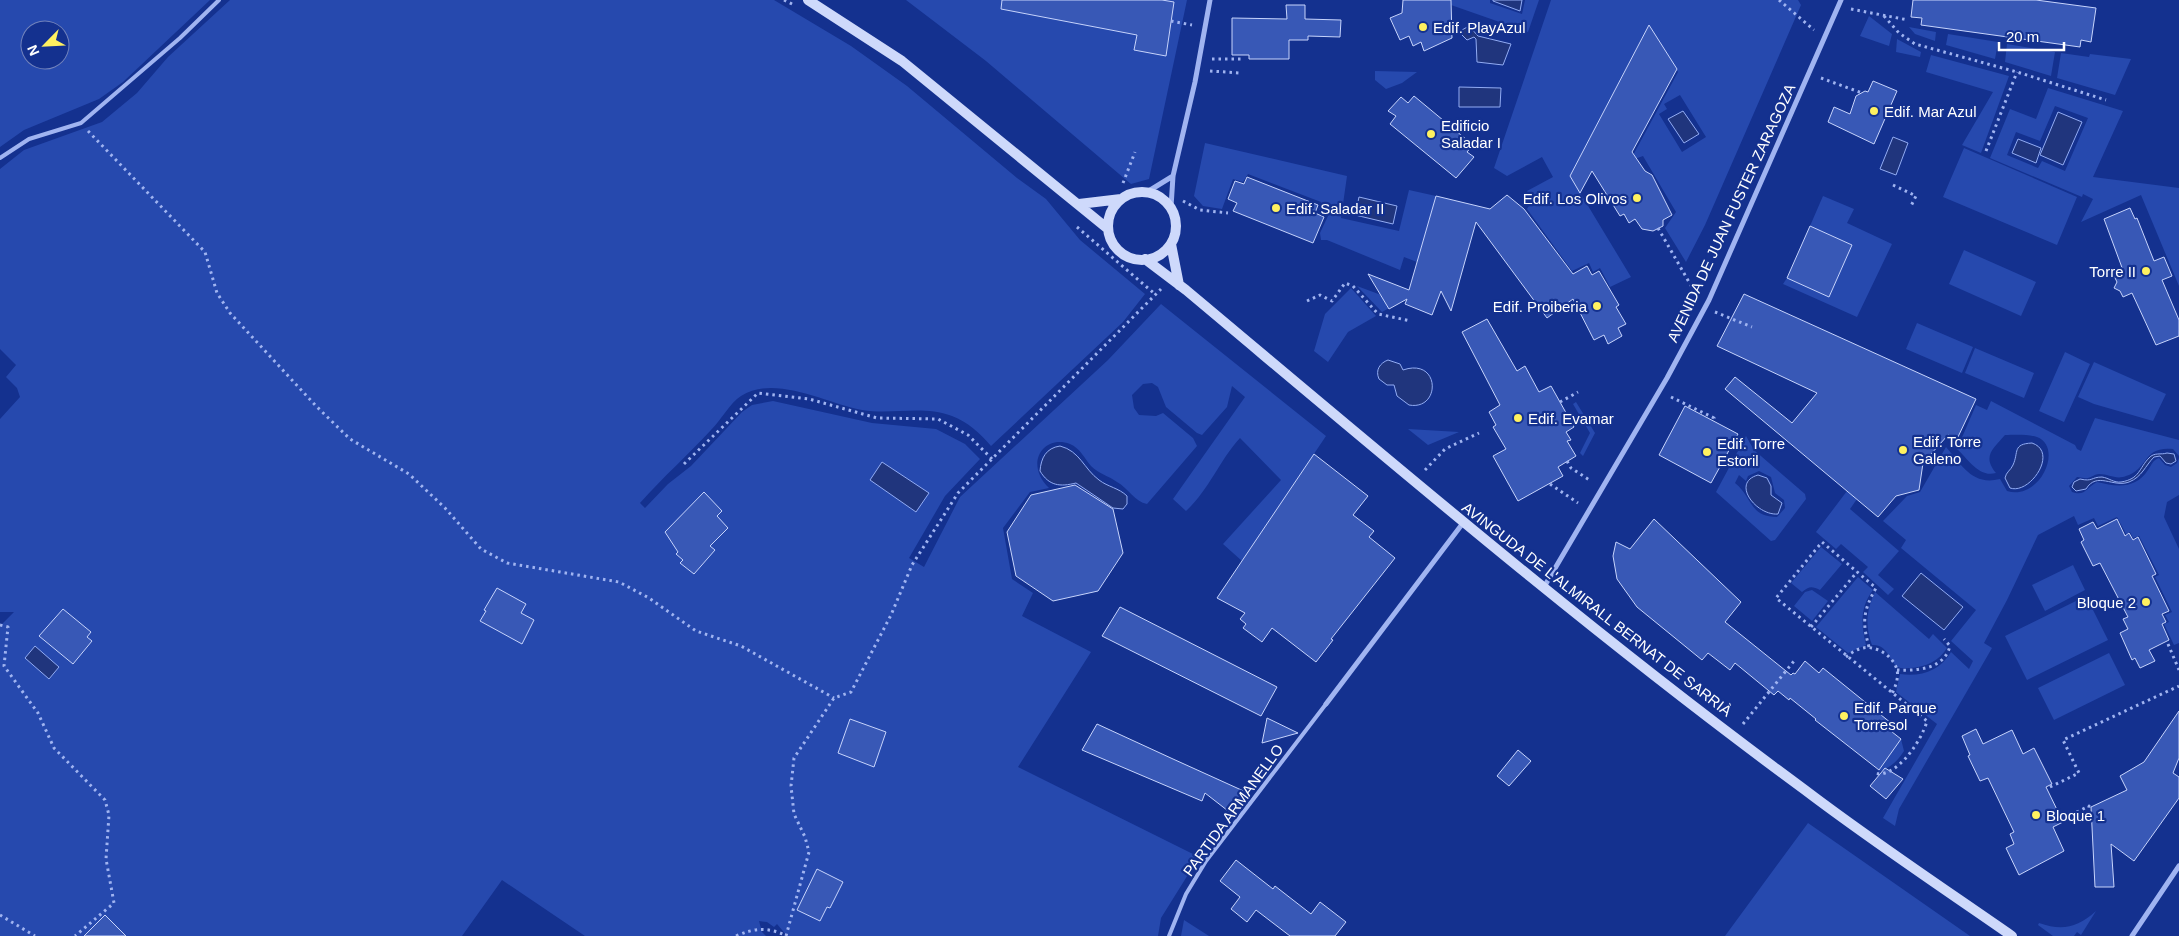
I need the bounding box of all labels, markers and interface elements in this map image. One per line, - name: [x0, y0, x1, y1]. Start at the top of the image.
- place label: Edif. PlayAzul: [1433, 19, 1526, 36]
- north arrow: [20, 20, 70, 70]
- scale bar: [1999, 20, 2064, 52]
- marker: Edif. PlayAzul: [1417, 21, 1429, 33]
- text: 20 m: [2006, 28, 2039, 45]
- text: N: [24, 42, 42, 58]
- street label: AVENIDA DE JUAN FUSTER ZARAGOZA: [1663, 81, 1799, 345]
- place label: Edif. Mar Azul: [1884, 103, 1977, 120]
- marker: Edif. Mar Azul: [1868, 105, 1880, 117]
- place label: Edificio Saladar I: [1441, 117, 1501, 151]
- marker: Edificio Saladar I: [1425, 128, 1437, 140]
- place label: Edif. Los Olivos: [1523, 190, 1627, 207]
- marker: Edif. Los Olivos: [1631, 192, 1643, 204]
- place label: Edif. Saladar II: [1286, 200, 1384, 217]
- marker: Edif. Saladar II: [1270, 202, 1282, 214]
- place label: Torre II: [2089, 263, 2136, 280]
- marker: Torre II: [2140, 265, 2152, 277]
- place label: Edif. Proiberia: [1493, 298, 1588, 315]
- marker: Edif. Proiberia: [1591, 300, 1603, 312]
- place label: Edif. Evamar: [1528, 410, 1614, 427]
- marker: Edif. Evamar: [1512, 412, 1524, 424]
- place label: Edif. Torre Galeno: [1913, 433, 1981, 467]
- place label: Edif. Torre Estoril: [1717, 435, 1785, 469]
- marker: Edif. Torre Galeno: [1897, 444, 1909, 456]
- marker: Edif. Torre Estoril: [1701, 446, 1713, 458]
- street label: AVINGUDA DE L'ALMIRALL BERNAT DE SARRIÀ: [1459, 498, 1735, 720]
- place label: Bloque 2: [2077, 594, 2136, 611]
- marker: Bloque 2: [2140, 596, 2152, 608]
- place label: Edif. Parque Torresol: [1854, 699, 1937, 733]
- marker: Edif. Parque Torresol: [1838, 710, 1850, 722]
- street label: PARTIDA ARMANELLO: [1179, 741, 1287, 879]
- place label: Bloque 1: [2046, 807, 2105, 824]
- marker: Bloque 1: [2030, 809, 2042, 821]

